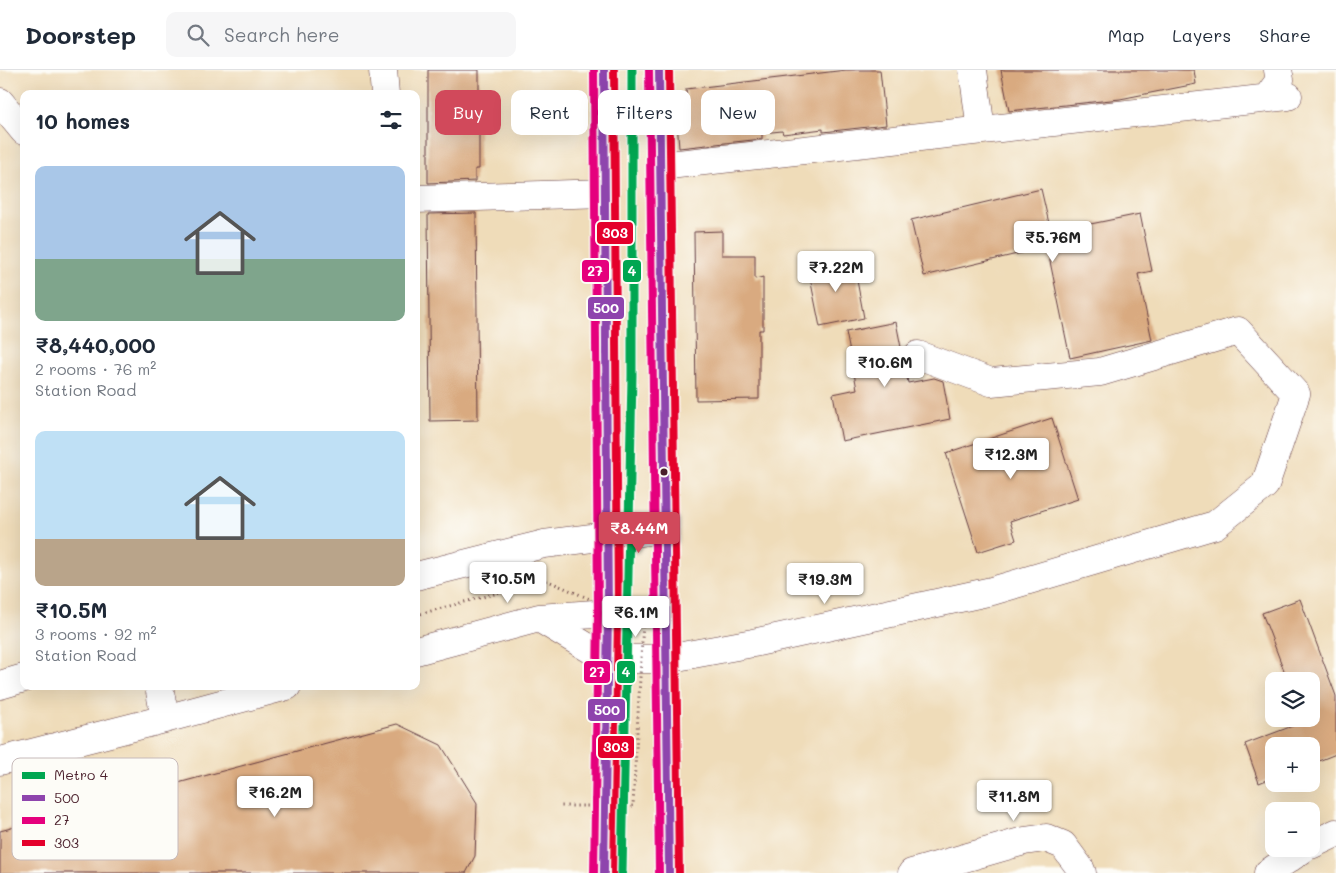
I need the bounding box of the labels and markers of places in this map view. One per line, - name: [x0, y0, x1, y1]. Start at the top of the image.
- pin: ₹5.76M: [1012, 220, 1094, 263]
- pin: ₹7.22M: [795, 250, 877, 293]
- pin: ₹10.6M: [844, 346, 926, 388]
- pin: ₹12.3M: [970, 438, 1052, 480]
- unlabelled marker: [659, 467, 669, 477]
- pin: ₹8.44M: [598, 512, 680, 554]
- pin: ₹10.5M: [467, 562, 549, 604]
- pin: ₹19.3M: [784, 562, 866, 605]
- pin: ₹6.1M: [601, 596, 671, 638]
- pin: ₹16.2M: [234, 776, 316, 818]
- pin: ₹11.8M: [973, 780, 1055, 822]

